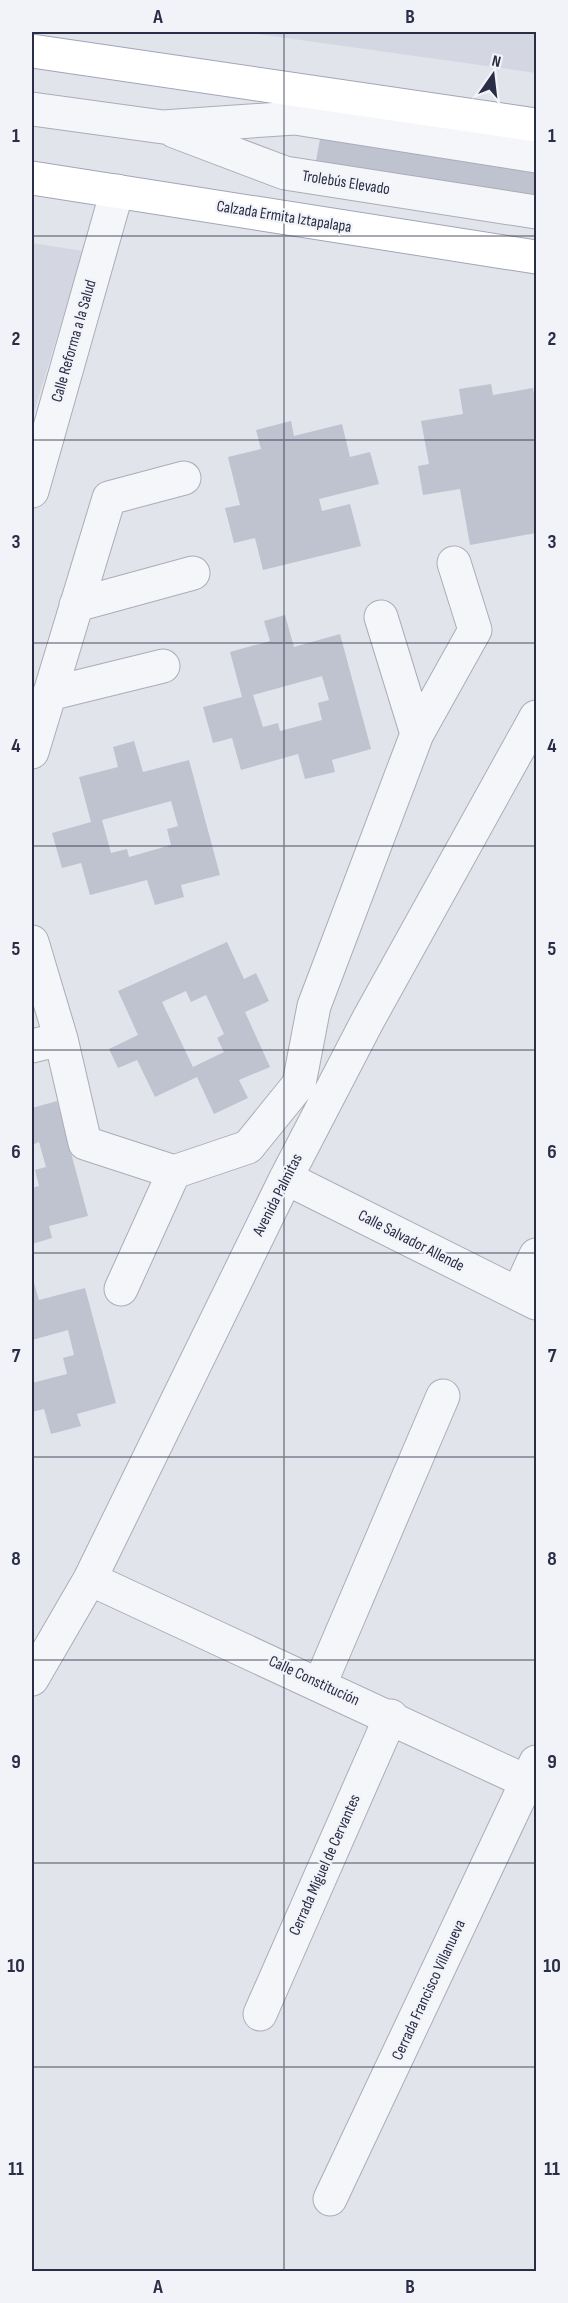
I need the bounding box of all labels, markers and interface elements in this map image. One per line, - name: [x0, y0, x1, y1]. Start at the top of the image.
- text: A: [152, 5, 163, 29]
- text: B: [405, 5, 415, 29]
- north arrow: [463, 45, 523, 105]
- text: N: [490, 52, 503, 72]
- text: 1: [12, 124, 20, 148]
- text: 1: [548, 124, 556, 148]
- street label: Trolebús Elevado: [301, 167, 391, 199]
- street label: Calzada Ermita Iztapalapa: [215, 197, 353, 237]
- street label: Calle Reforma a la Salud: [47, 278, 101, 404]
- text: 2: [12, 327, 20, 351]
- text: 2: [548, 327, 556, 351]
- text: 3: [12, 530, 21, 554]
- text: 3: [548, 530, 557, 554]
- text: 4: [11, 734, 21, 758]
- text: 4: [547, 734, 557, 758]
- text: 5: [12, 937, 21, 961]
- text: 5: [548, 937, 557, 961]
- text: 6: [11, 1140, 21, 1164]
- text: 6: [547, 1140, 557, 1164]
- street label: Avenida Palmitas: [249, 1150, 307, 1240]
- street label: Calle Salvador Allende: [355, 1206, 467, 1276]
- text: 7: [12, 1344, 21, 1368]
- text: 7: [548, 1344, 557, 1368]
- text: 8: [11, 1547, 21, 1571]
- text: 8: [547, 1547, 557, 1571]
- street label: Calle Constitución: [266, 1652, 362, 1710]
- text: 9: [11, 1750, 21, 1774]
- text: 9: [547, 1750, 557, 1774]
- street label: Cerrada Miguel de Cervantes: [285, 1791, 365, 1938]
- street label: Cerrada Francisco Villanueva: [388, 1917, 470, 2063]
- text: 10: [7, 1954, 25, 1978]
- text: 10: [543, 1954, 561, 1978]
- text: 11: [8, 2157, 24, 2181]
- text: 11: [544, 2157, 560, 2181]
- text: A: [152, 2275, 163, 2299]
- text: B: [405, 2275, 415, 2299]

